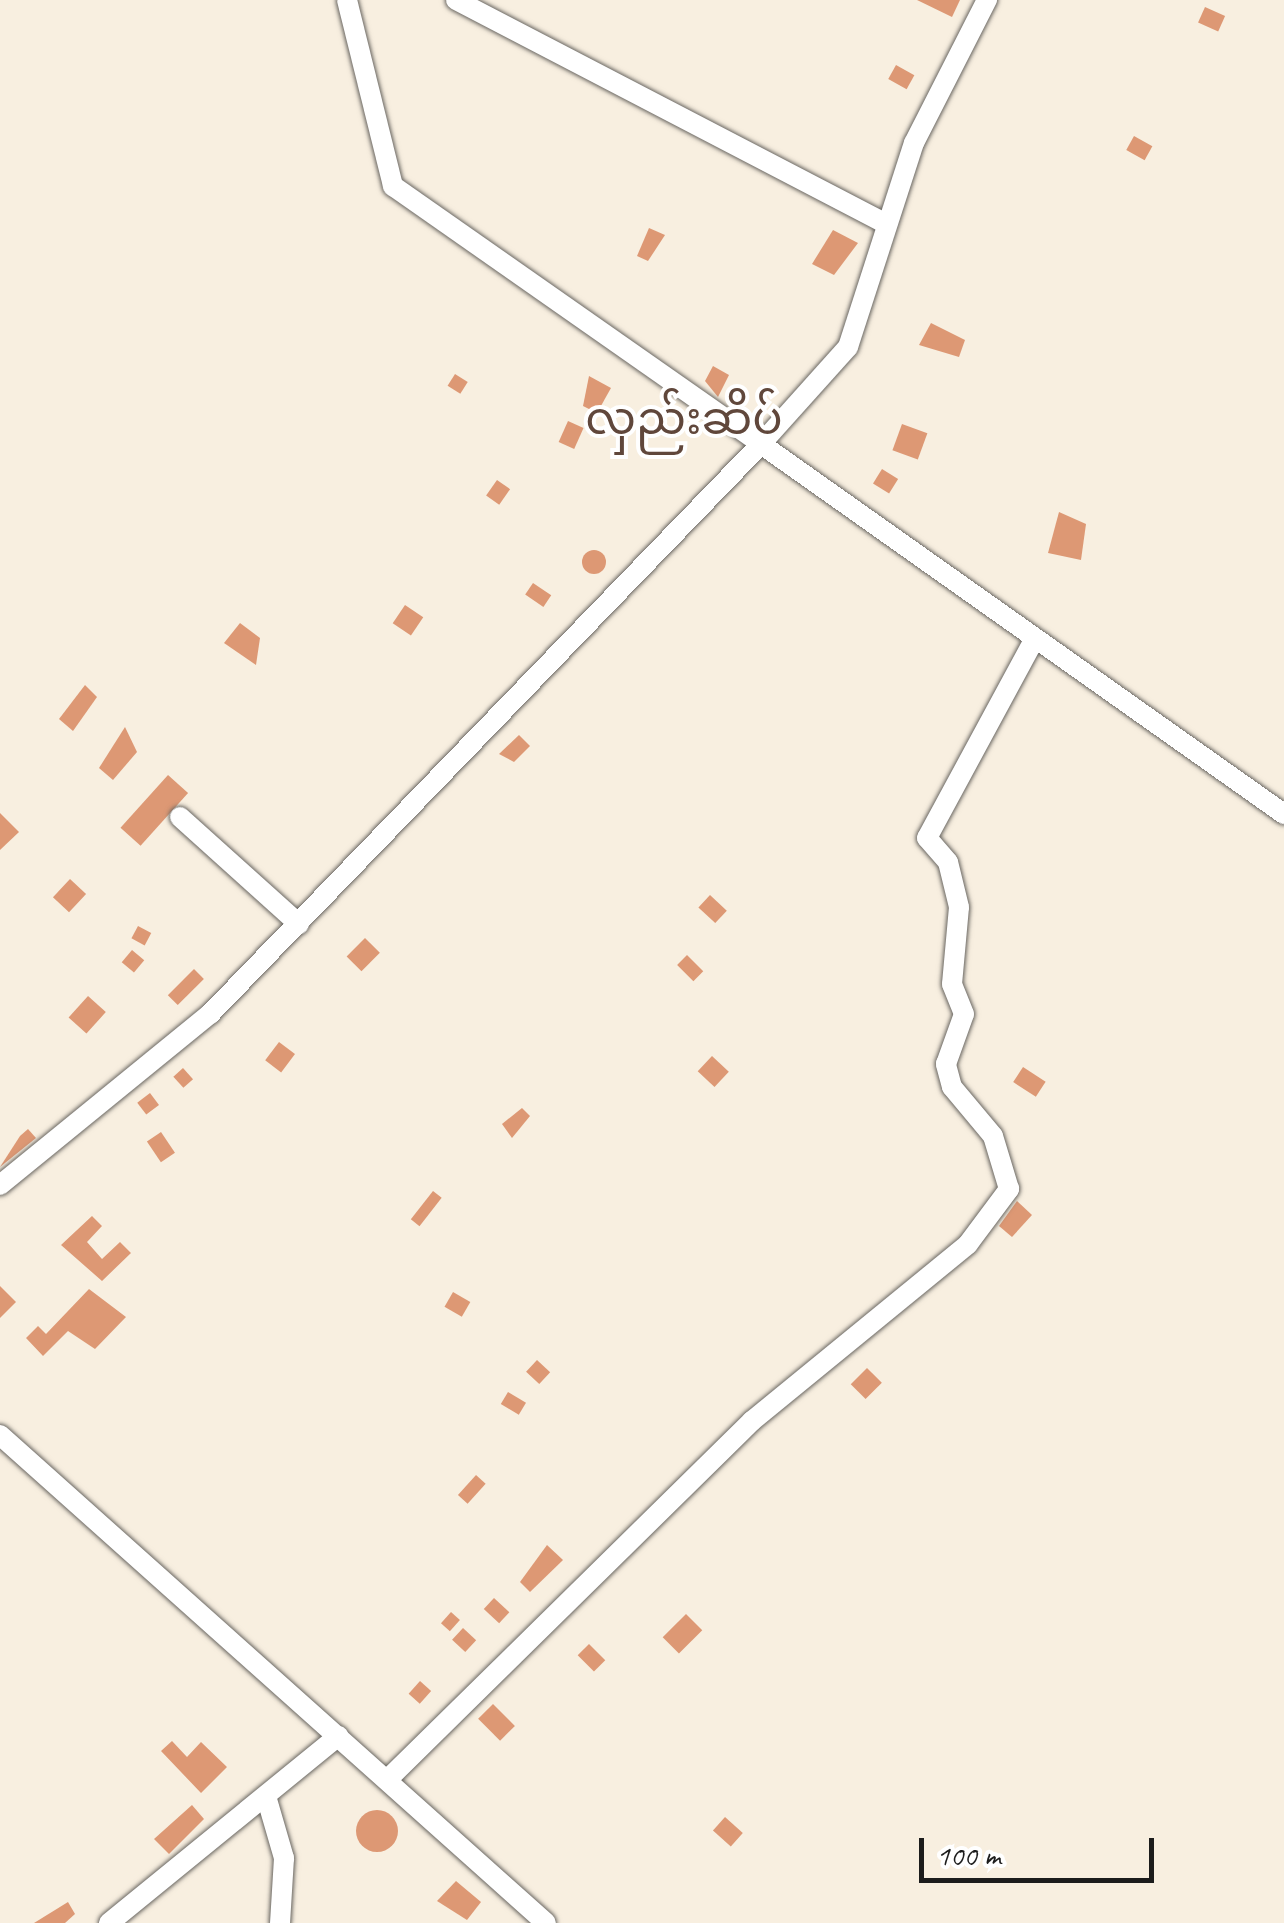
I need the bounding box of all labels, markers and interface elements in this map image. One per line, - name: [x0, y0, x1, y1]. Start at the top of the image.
- district label: လှည်းဆိပ်: [585, 393, 783, 447]
- scale bar: [924, 1818, 1159, 1880]
- text: 100 m: [936, 1836, 1001, 1874]

